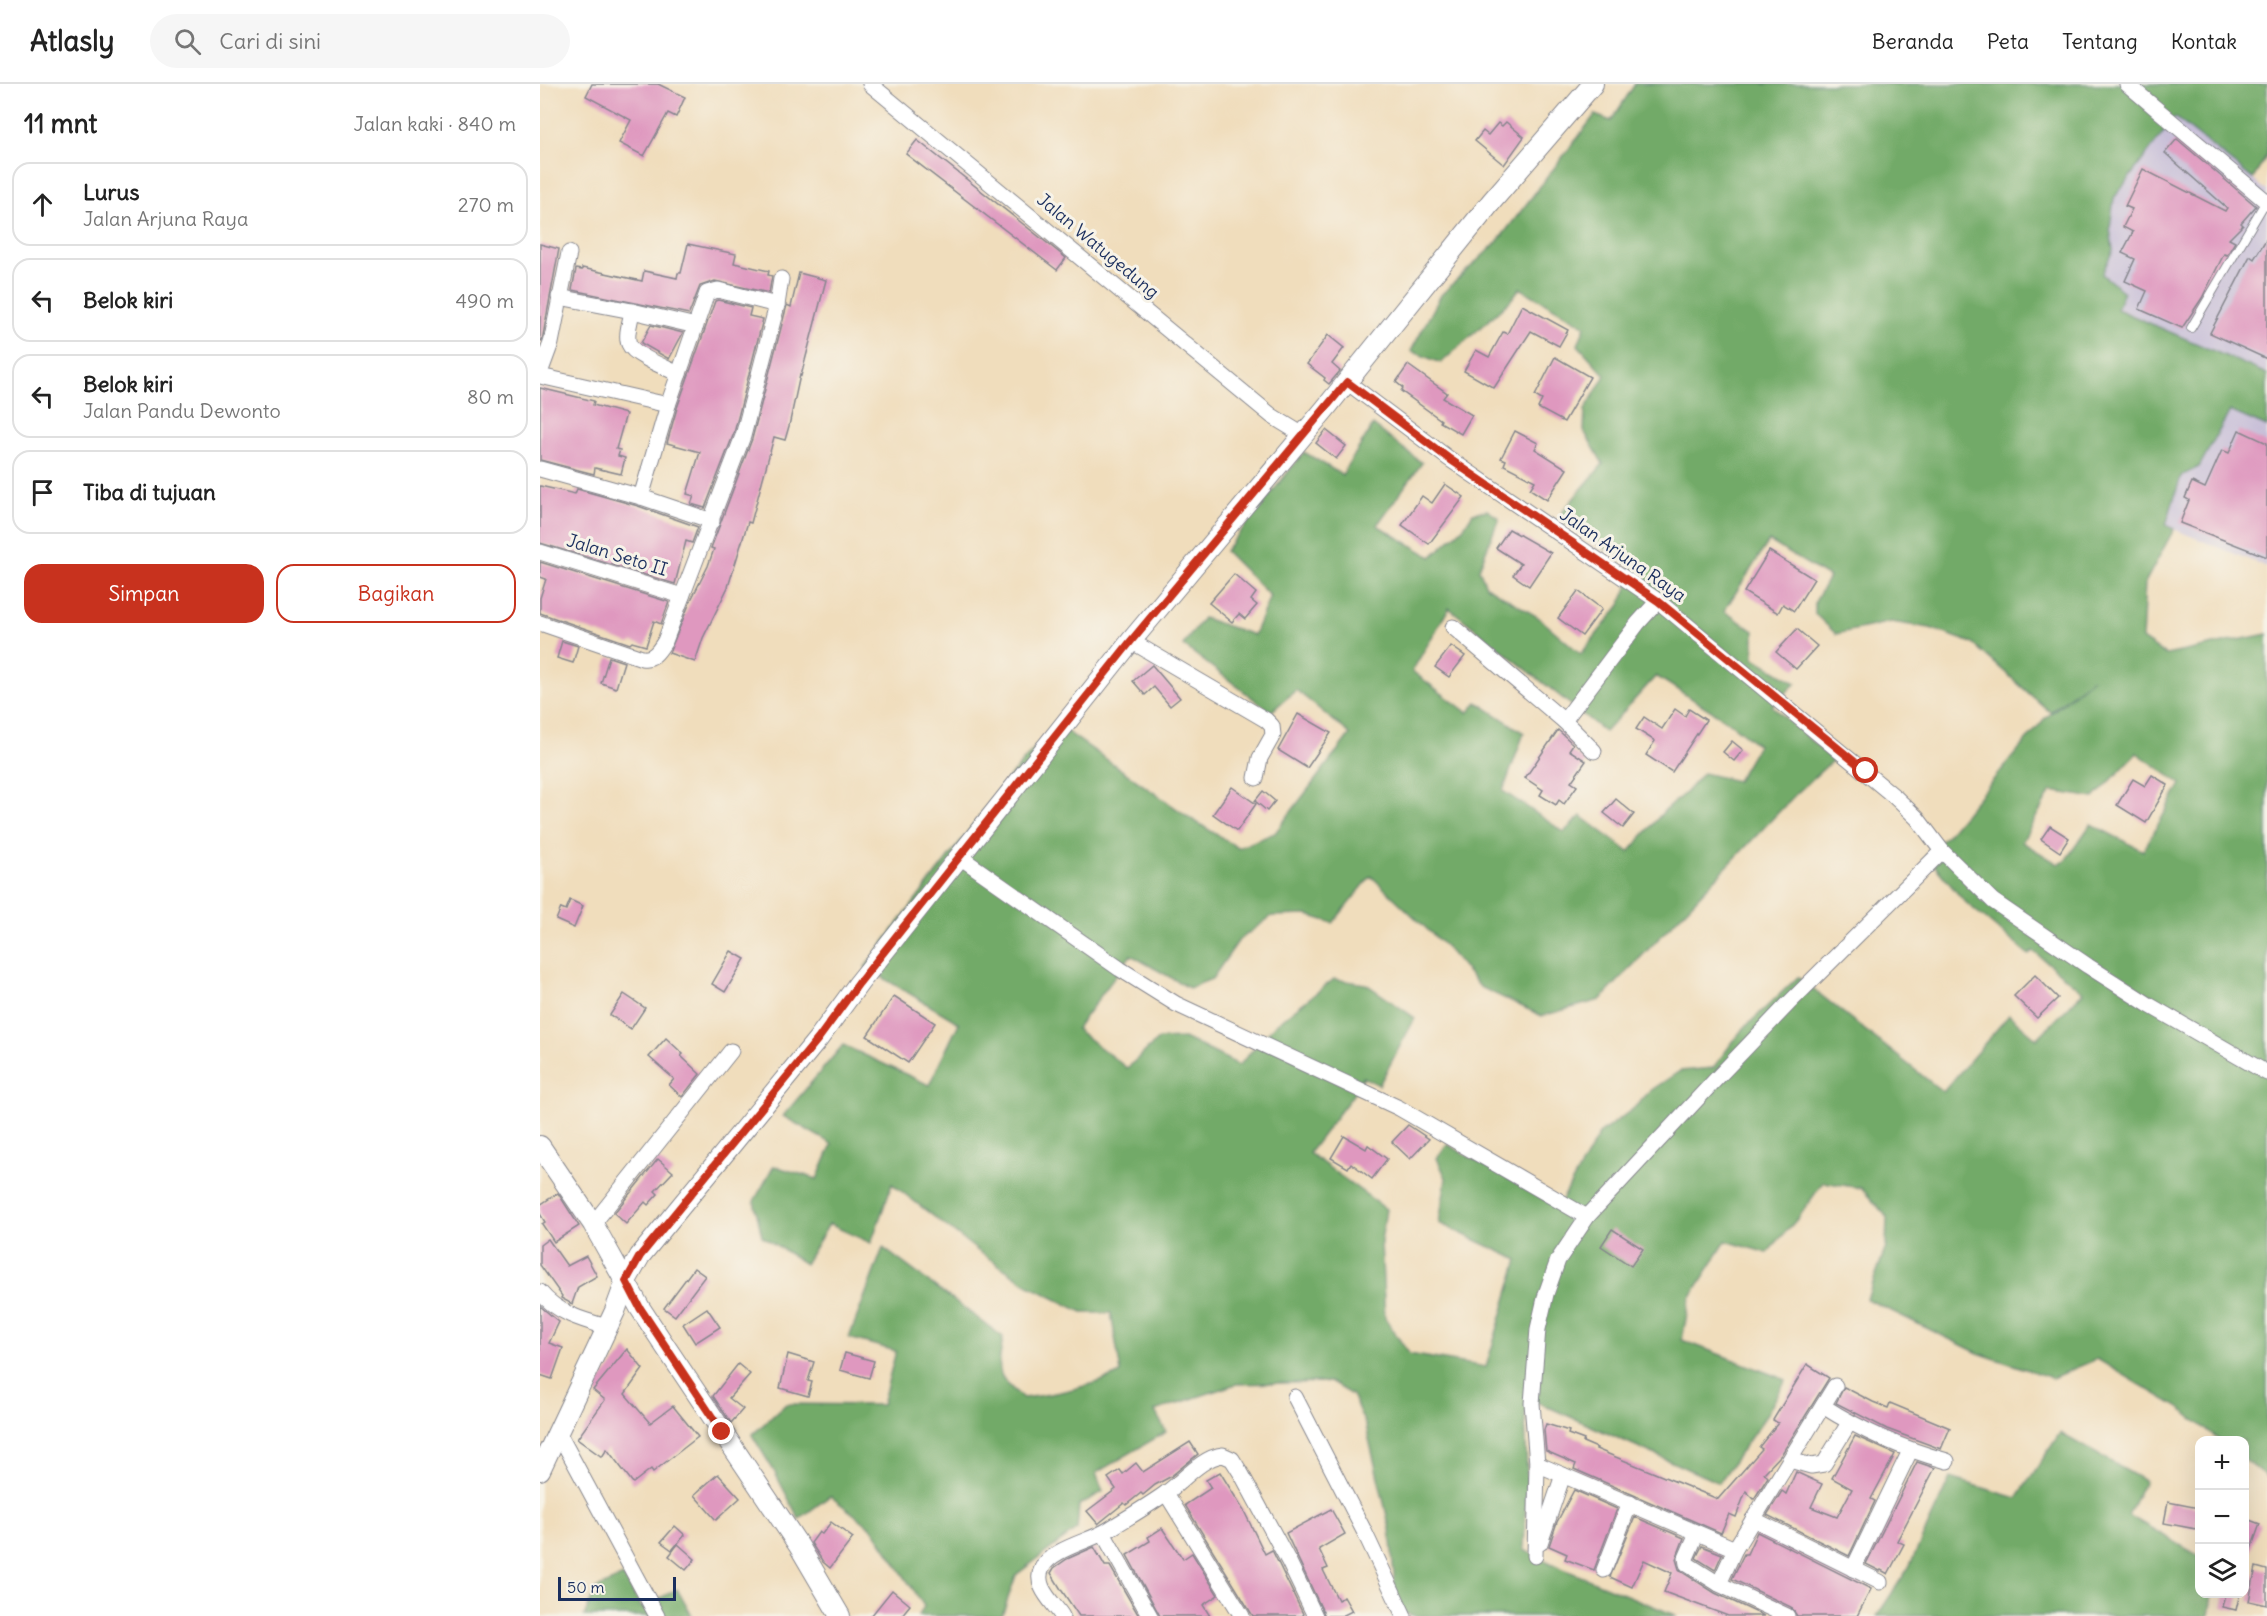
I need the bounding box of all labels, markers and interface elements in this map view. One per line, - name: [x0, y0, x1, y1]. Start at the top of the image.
- search box: [150, 14, 570, 68]
- text: Atlasly: [30, 23, 114, 59]
- icon: search: [171, 25, 204, 58]
- text: Cari di sini: [219, 27, 321, 55]
- text: Beranda: [1872, 28, 1954, 55]
- text: Peta: [1987, 28, 2029, 55]
- text: Tentang: [2062, 28, 2138, 55]
- text: Kontak: [2171, 28, 2237, 55]
- text: 11 mnt: [24, 107, 97, 140]
- text: Jalan kaki · 840 m: [354, 111, 516, 136]
- text: Lurus: [83, 178, 139, 206]
- icon: ahead: [26, 188, 59, 221]
- street label: Jalan Watugedung: [1033, 188, 1164, 303]
- text: 270 m: [458, 192, 514, 217]
- text: Jalan Arjuna Raya: [83, 206, 248, 231]
- icon: left: [26, 284, 59, 317]
- text: Belok kiri: [83, 286, 173, 314]
- text: 490 m: [455, 288, 514, 313]
- text: Belok kiri: [83, 370, 173, 398]
- icon: left: [26, 380, 59, 413]
- text: 80 m: [467, 384, 514, 409]
- text: Jalan Pandu Dewonto: [83, 398, 281, 423]
- icon: arrive: [26, 476, 59, 509]
- text: Tiba di tujuan: [83, 478, 216, 506]
- street label: Jalan Arjuna Raya: [1556, 502, 1691, 607]
- street label: Jalan Seto II: [564, 528, 671, 581]
- button: Simpan: [24, 564, 264, 623]
- button: Bagikan: [276, 564, 516, 623]
- route start: [1852, 757, 1878, 783]
- route end: [708, 1418, 734, 1444]
- map controls: [2195, 1436, 2249, 1598]
- button: +: [2195, 1436, 2249, 1490]
- button: −: [2195, 1490, 2249, 1544]
- button: layers: [2195, 1544, 2249, 1598]
- scale bar: [558, 1574, 676, 1602]
- text: 50 m: [567, 1577, 605, 1597]

